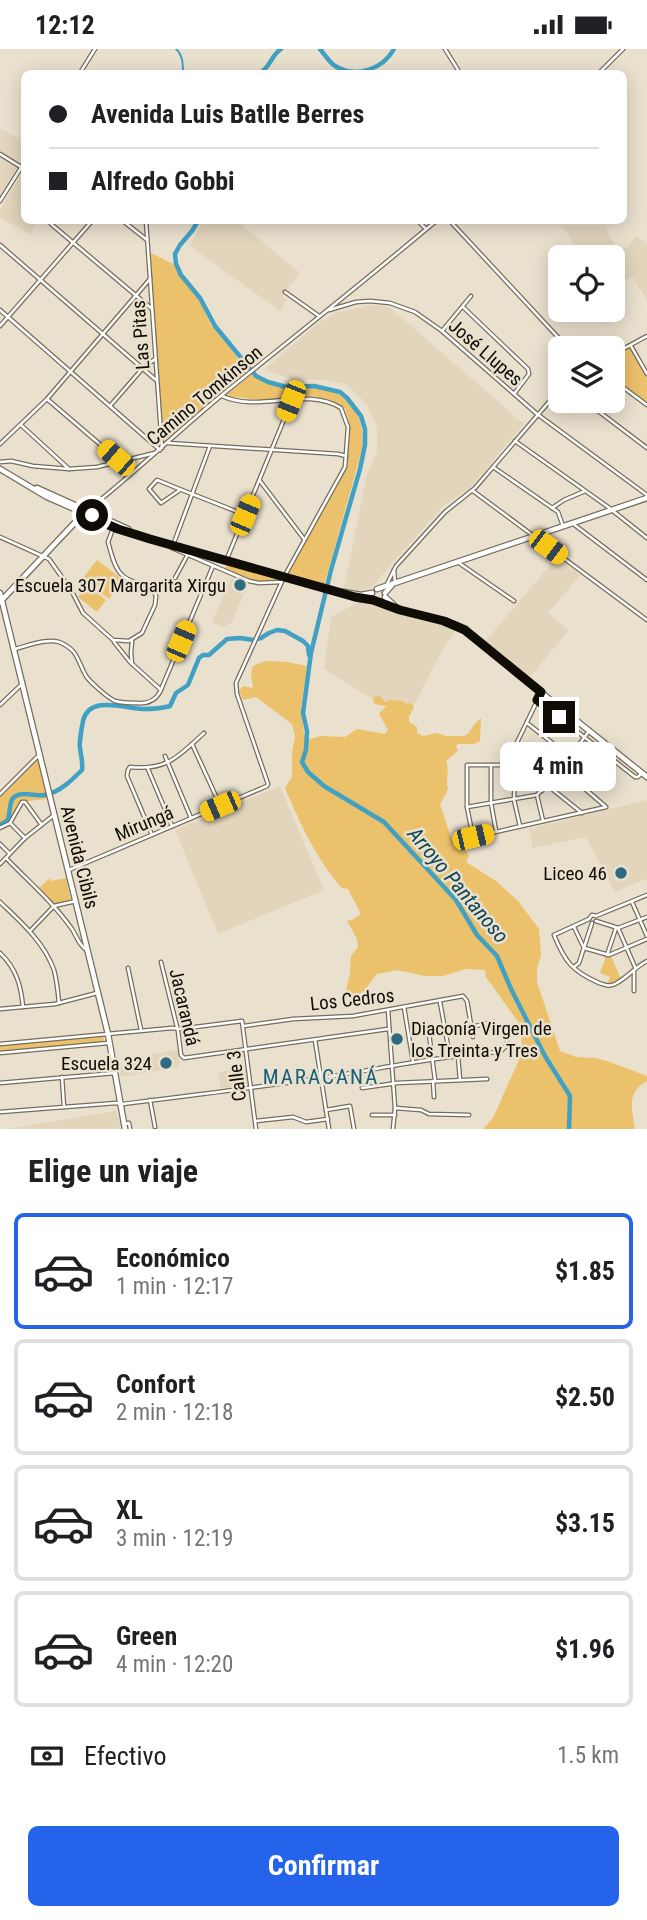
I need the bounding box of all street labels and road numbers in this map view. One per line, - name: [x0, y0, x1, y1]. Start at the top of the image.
- street label: Las Pitas: [127, 300, 154, 370]
- street label: José Llupes: [444, 314, 527, 391]
- street label: Camino Tomkinson: [142, 340, 267, 450]
- street label: Mirungá: [111, 801, 177, 846]
- street label: Avenida Cibils: [56, 803, 103, 911]
- street label: Jacarandá: [164, 966, 205, 1048]
- street label: Los Cedros: [309, 984, 395, 1015]
- street label: Calle 3: [222, 1049, 251, 1103]

